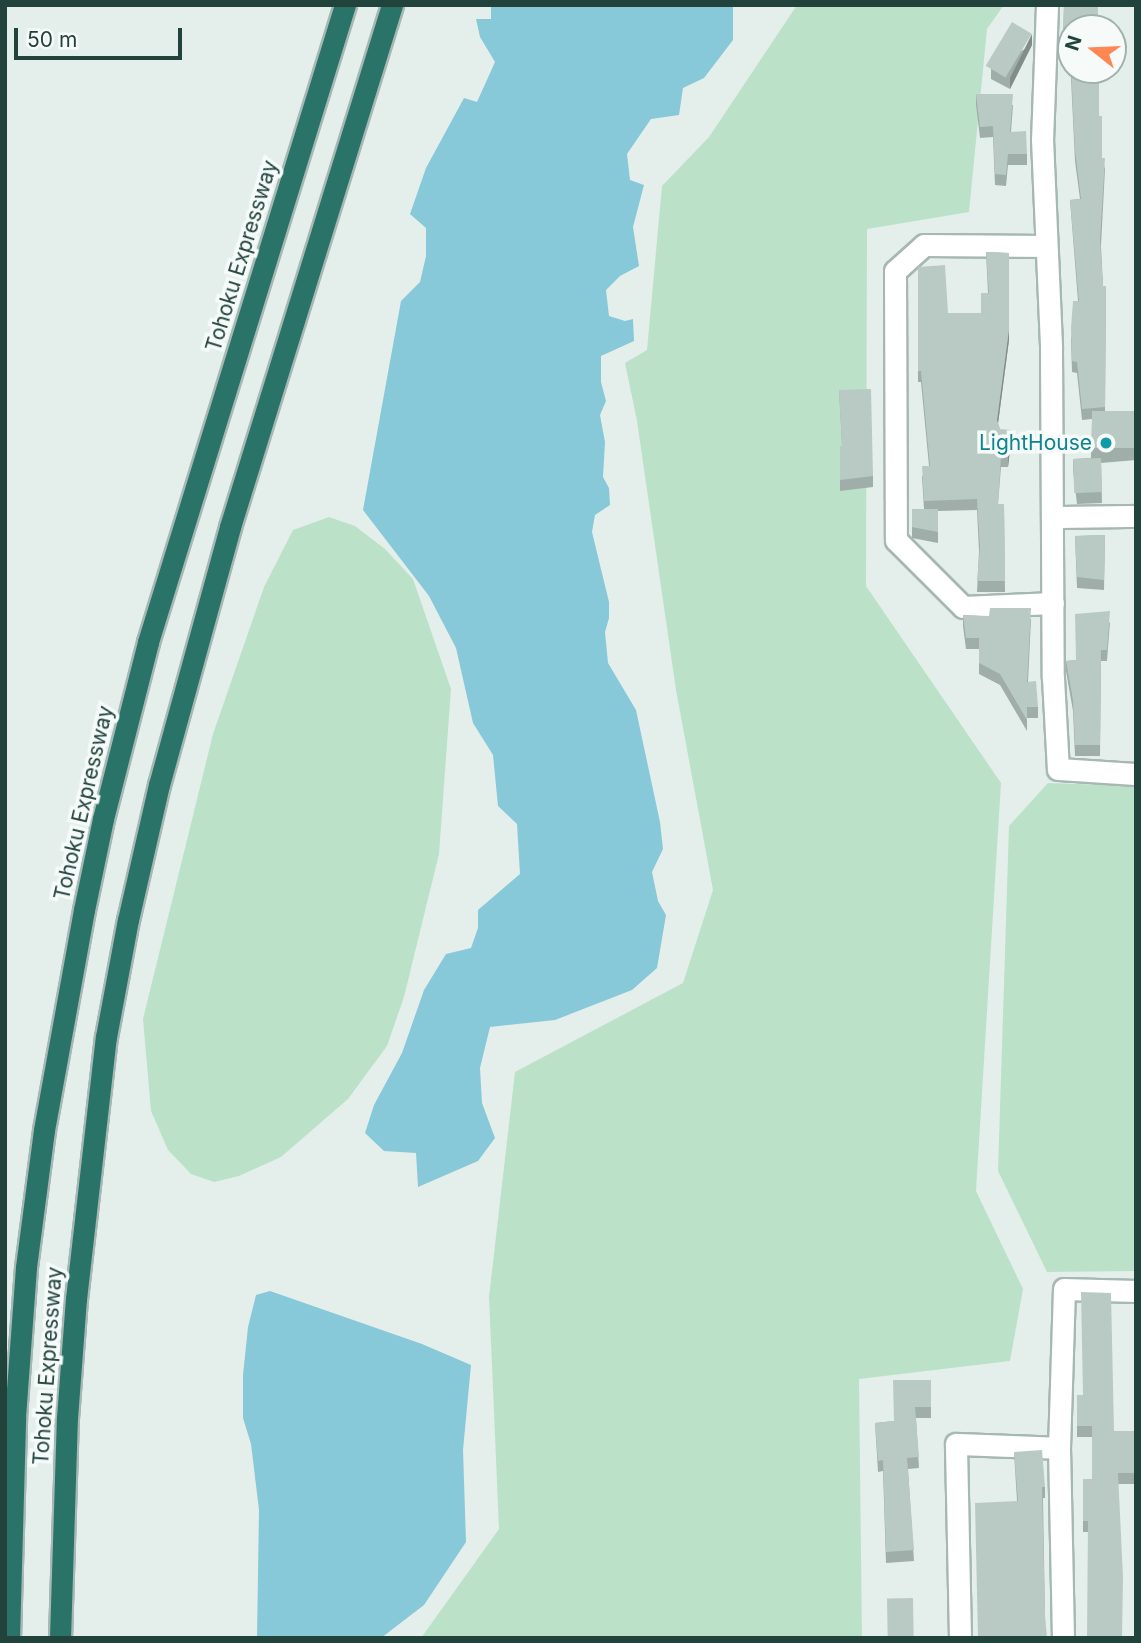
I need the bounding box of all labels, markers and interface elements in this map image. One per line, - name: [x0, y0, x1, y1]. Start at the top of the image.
- scale bar: [18, 14, 186, 58]
- north arrow: [1057, 14, 1127, 84]
- text: 50 m: [27, 27, 77, 52]
- text: N: [1060, 33, 1087, 53]
- street label: Tohoku Expressway: [201, 157, 283, 355]
- place label: LightHouse: [979, 430, 1092, 456]
- marker: LightHouse: [1098, 435, 1114, 451]
- street label: Tohoku Expressway: [49, 703, 119, 903]
- street label: Tohoku Expressway: [28, 1266, 68, 1466]

